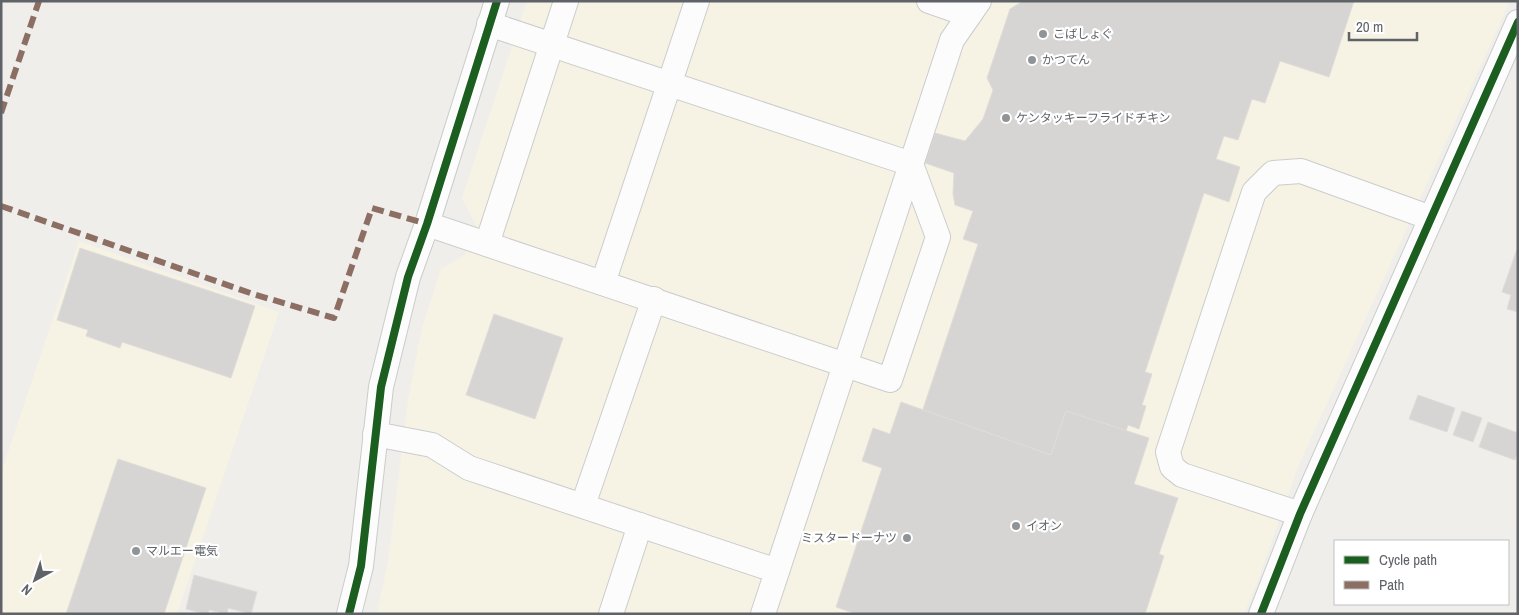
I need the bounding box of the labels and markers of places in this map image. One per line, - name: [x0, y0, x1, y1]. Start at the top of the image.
- place label: こばしょぐ: [1053, 26, 1113, 42]
- marker: こばしょぐ: [1037, 28, 1049, 40]
- place label: かつてん: [1042, 52, 1090, 68]
- marker: かつてん: [1026, 54, 1038, 66]
- place label: ケンタッキーフライドチキン: [1016, 110, 1171, 126]
- marker: ケンタッキーフライドチキン: [1000, 112, 1012, 124]
- place label: イオン: [1026, 518, 1062, 534]
- marker: イオン: [1010, 520, 1022, 532]
- place label: ミスタードーナツ: [801, 530, 897, 546]
- marker: ミスタードーナツ: [901, 532, 913, 544]
- place label: マルエー電気: [146, 543, 218, 559]
- marker: マルエー電気: [130, 545, 142, 557]

